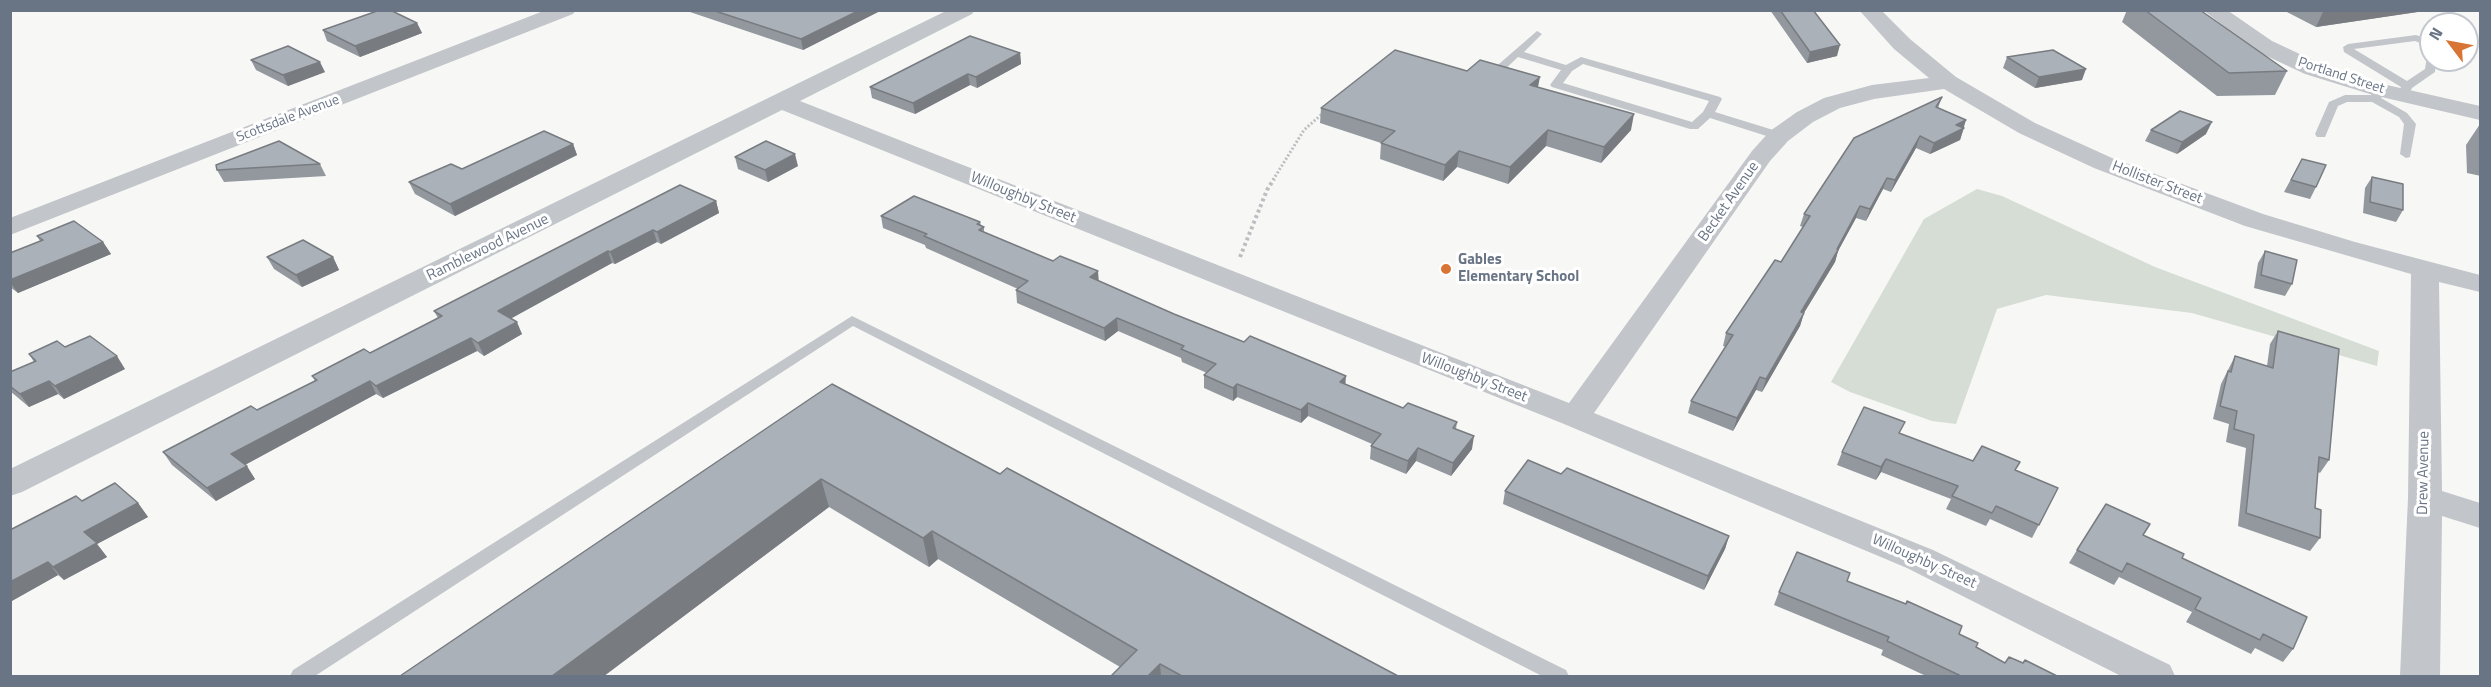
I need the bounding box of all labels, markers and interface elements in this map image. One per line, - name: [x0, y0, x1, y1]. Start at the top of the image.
- north arrow: [2419, 12, 2479, 72]
- text: N: [2422, 22, 2449, 45]
- street label: Portland Street: [2296, 54, 2386, 98]
- street label: Scottsdale Avenue: [234, 92, 342, 146]
- street label: Hollister Street: [2109, 158, 2205, 208]
- street label: Becket Avenue: [1695, 159, 1763, 245]
- street label: Willoughby Street: [968, 169, 1078, 227]
- street label: Ramblewood Avenue: [424, 211, 552, 285]
- place label: Gables Elementary School: [1458, 251, 1579, 286]
- marker: Gables Elementary School: [1439, 262, 1453, 276]
- street label: Willoughby Street: [1418, 350, 1530, 406]
- street label: Drew Avenue: [2414, 431, 2434, 515]
- street label: Willoughby Street: [1869, 531, 1979, 593]

